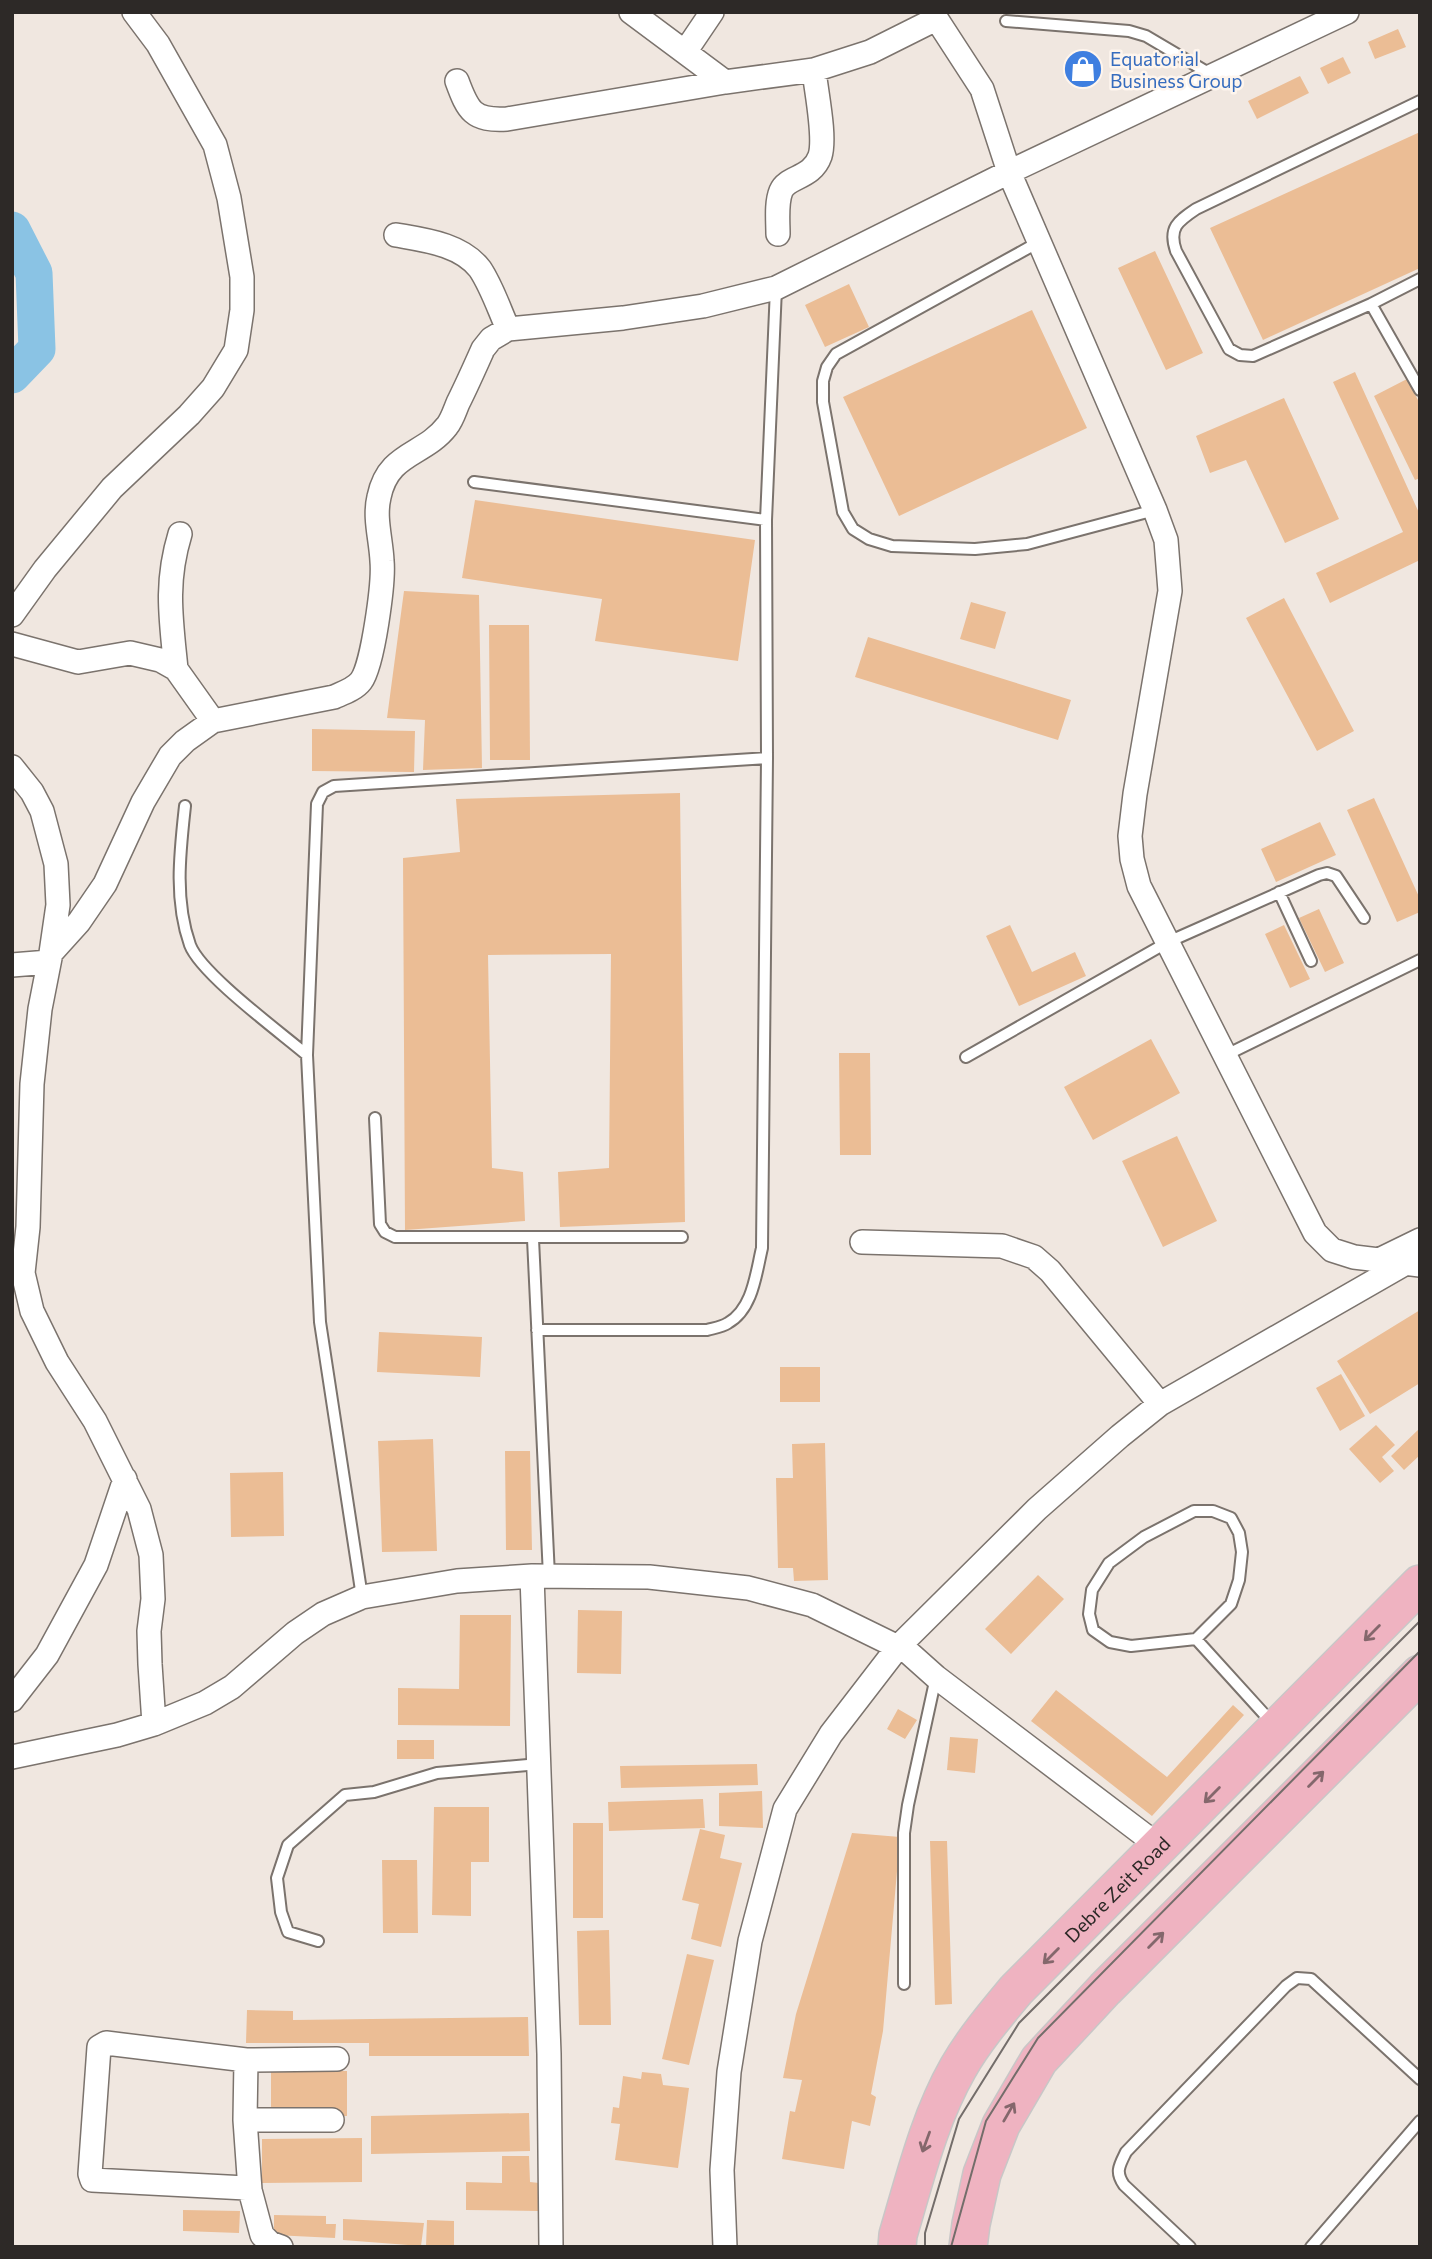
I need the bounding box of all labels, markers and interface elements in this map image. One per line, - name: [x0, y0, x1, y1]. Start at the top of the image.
- place label: Equatorial Business Group: [1110, 47, 1243, 92]
- shop icon: Equatorial Business Group: [1062, 48, 1104, 90]
- one-way arrow: [1363, 1624, 1380, 1641]
- one-way arrow: [1307, 1770, 1324, 1787]
- one-way arrow: [1204, 1786, 1221, 1803]
- street label: Debre Zeit Road: [1059, 1831, 1174, 1946]
- one-way arrow: [1147, 1932, 1164, 1949]
- one-way arrow: [1043, 1947, 1060, 1964]
- one-way arrow: [1003, 2102, 1016, 2123]
- one-way arrow: [919, 2131, 931, 2153]

